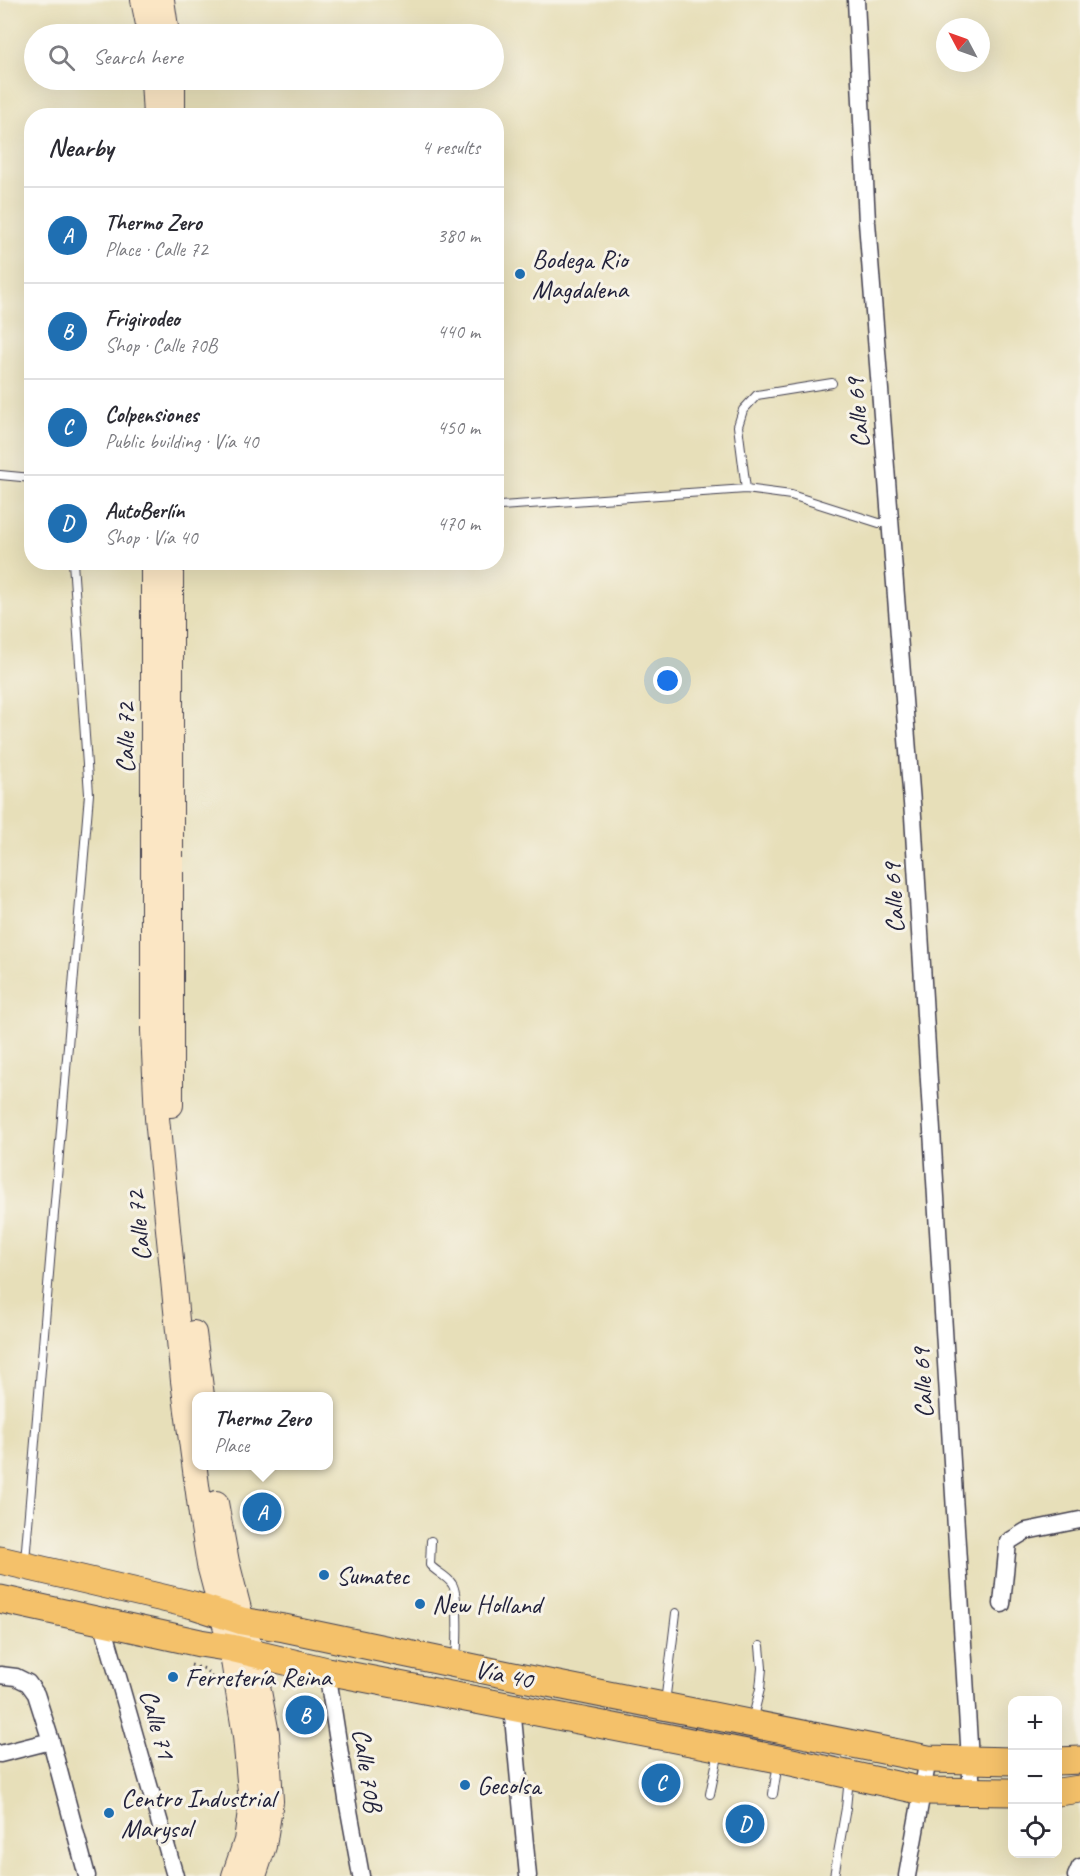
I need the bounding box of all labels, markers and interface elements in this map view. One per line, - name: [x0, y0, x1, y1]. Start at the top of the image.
- north arrow: [936, 18, 990, 72]
- search box: [24, 24, 504, 90]
- icon: search: [45, 41, 78, 74]
- text: Search here: [93, 43, 183, 71]
- text: Nearby: [48, 131, 113, 164]
- text: 4 results: [421, 135, 480, 160]
- text: Thermo Zero: [105, 209, 202, 237]
- text: A: [62, 223, 73, 248]
- text: 380 m: [437, 223, 480, 248]
- text: Place · Calle 72: [105, 237, 208, 262]
- place label: Bodega Rio Magdalena: [532, 243, 630, 306]
- marker: Bodega Rio Magdalena: [513, 267, 527, 281]
- text: Frigirodeo: [105, 305, 180, 333]
- text: B: [62, 319, 73, 344]
- text: 440 m: [437, 319, 480, 344]
- text: Shop · Calle 70B: [105, 333, 217, 358]
- street label: Calle 69: [838, 374, 877, 450]
- text: Colpensiones: [105, 401, 198, 429]
- text: C: [63, 415, 72, 440]
- text: 450 m: [437, 415, 480, 440]
- text: Public building · Vía 40: [105, 429, 258, 454]
- text: AutoBerlín: [105, 497, 184, 525]
- text: D: [62, 511, 73, 536]
- text: 470 m: [437, 511, 480, 536]
- text: Shop · Vía 40: [105, 525, 198, 550]
- your location: [653, 666, 682, 695]
- street label: Calle 72: [109, 700, 142, 773]
- street label: Calle 69: [875, 860, 912, 934]
- street label: Calle 72: [118, 1187, 159, 1263]
- street label: Calle 69: [904, 1345, 941, 1419]
- popup: [192, 1392, 333, 1470]
- text: Thermo Zero: [214, 1405, 311, 1433]
- text: Place: [214, 1433, 249, 1458]
- pin: A: [242, 1490, 282, 1534]
- place label: Sumatec: [336, 1559, 411, 1592]
- marker: Sumatec: [317, 1568, 331, 1582]
- place label: New Holland: [432, 1588, 545, 1621]
- marker: New Holland: [413, 1597, 427, 1611]
- street label: Vía 40: [472, 1652, 538, 1697]
- place label: Ferretería Reina: [185, 1661, 333, 1694]
- marker: Ferretería Reina: [166, 1670, 180, 1684]
- street label: Calle 71: [132, 1686, 183, 1764]
- pin: B: [286, 1692, 324, 1738]
- map controls: [1008, 1696, 1062, 1858]
- button: +: [1008, 1696, 1062, 1750]
- street label: Calle 70B: [345, 1726, 391, 1816]
- button: −: [1008, 1750, 1062, 1804]
- pin: C: [642, 1760, 680, 1806]
- place label: Gecolsa: [477, 1769, 543, 1802]
- marker: Gecolsa: [458, 1778, 472, 1792]
- place label: Centro Industrial Marysol: [121, 1782, 280, 1845]
- pin: D: [726, 1802, 764, 1846]
- button: locate: [1008, 1804, 1062, 1858]
- marker: Centro Industrial Marysol: [102, 1806, 116, 1820]

